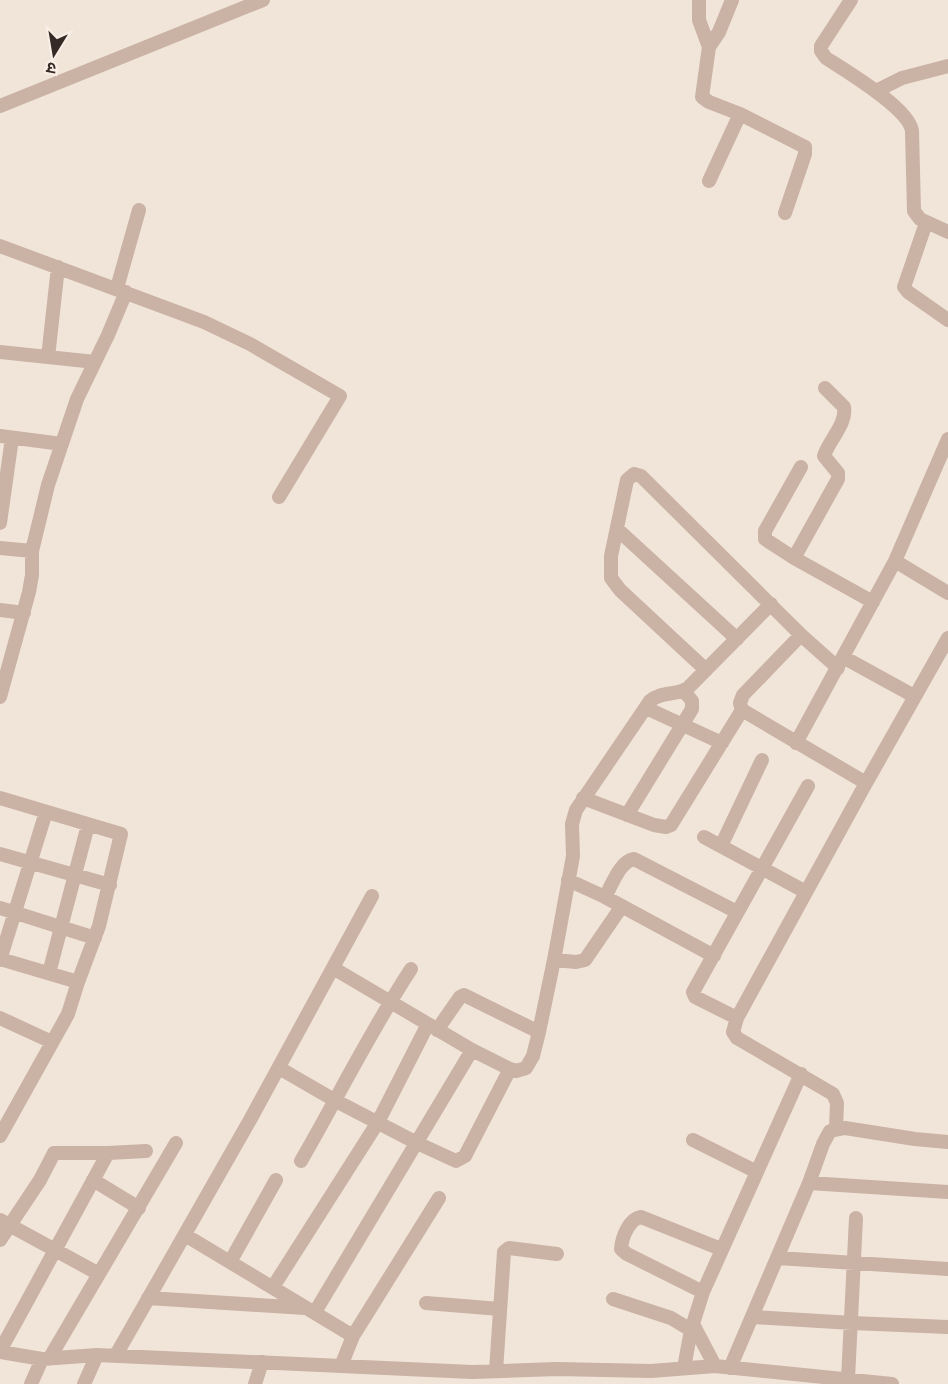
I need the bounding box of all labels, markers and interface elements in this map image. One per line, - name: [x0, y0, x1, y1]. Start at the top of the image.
- north arrow: [24, 24, 84, 84]
- text: उ: [44, 59, 57, 79]

